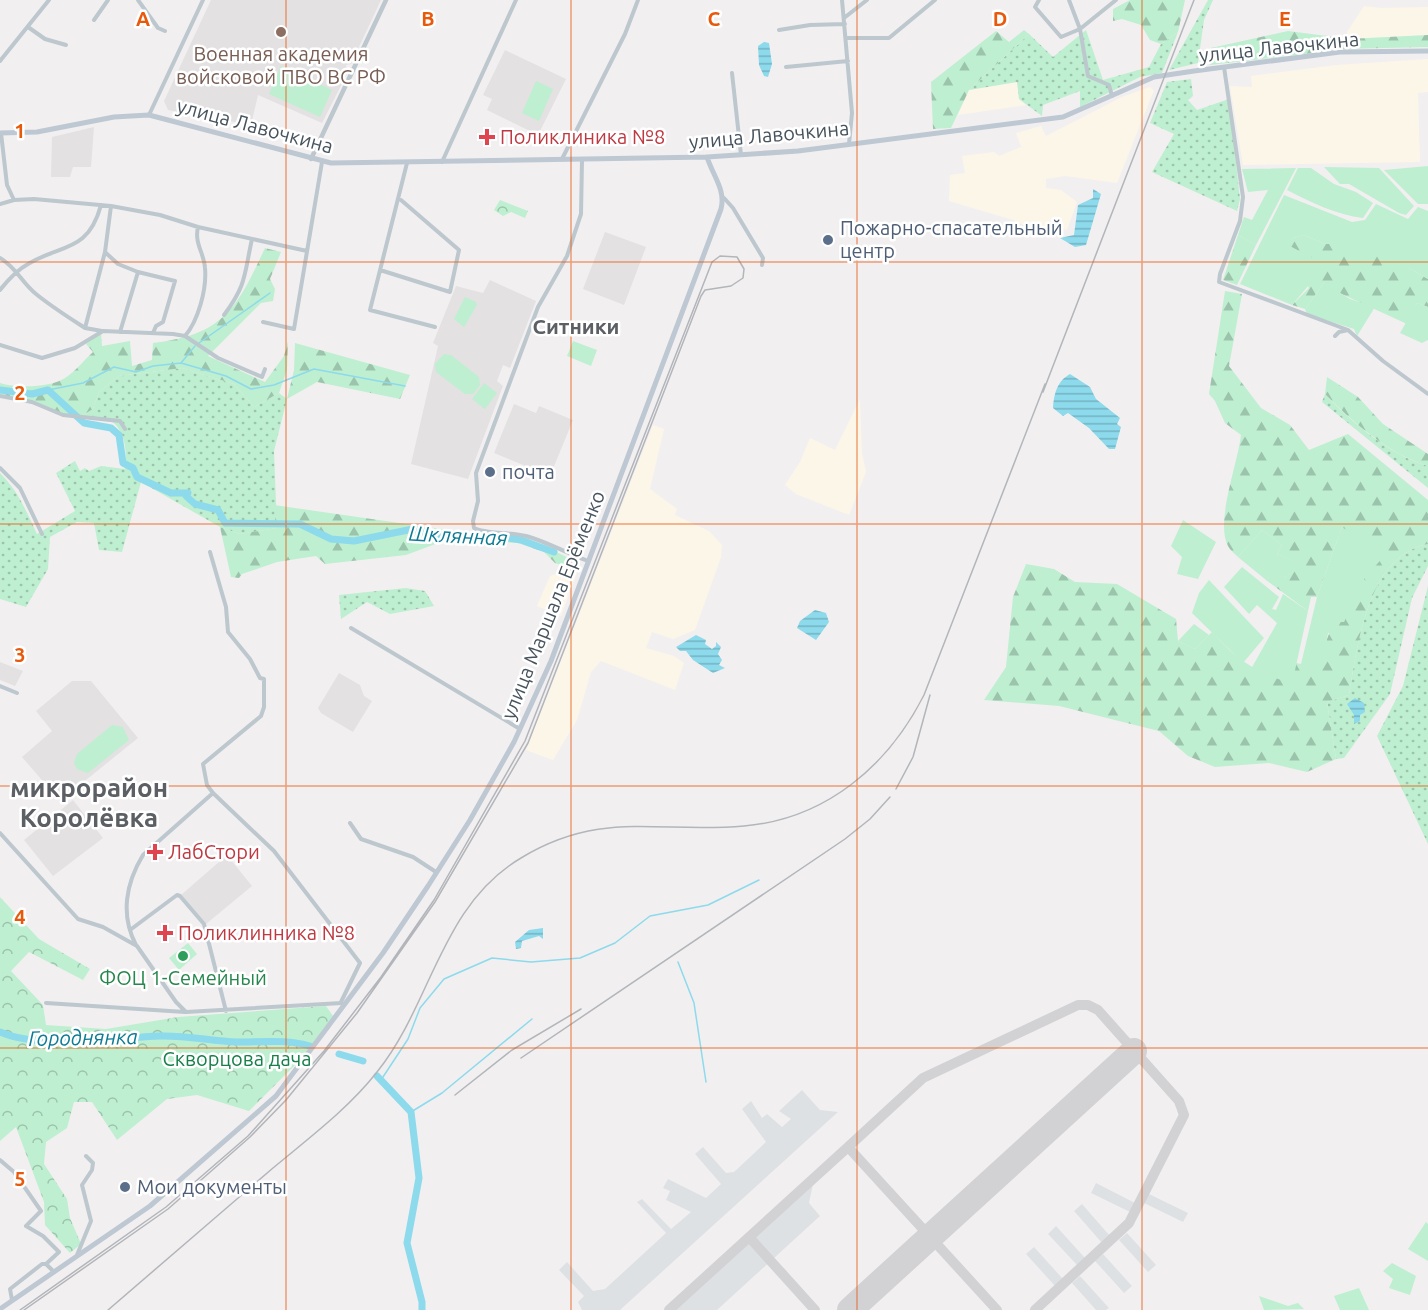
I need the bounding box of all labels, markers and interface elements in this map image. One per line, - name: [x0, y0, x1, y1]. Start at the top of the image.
- text: A: [136, 7, 150, 30]
- text: B: [421, 7, 435, 30]
- text: C: [708, 7, 721, 30]
- text: D: [993, 7, 1007, 30]
- text: E: [1279, 7, 1291, 30]
- marker: Военная академия войсковой ПВО ВС РФ: [274, 25, 288, 39]
- street label: улица Лавочкина: [1198, 27, 1360, 66]
- place label: Военная академия войсковой ПВО ВС РФ: [176, 42, 386, 88]
- street label: улица Лавочкина: [175, 94, 336, 157]
- street label: улица Лавочкина: [688, 116, 850, 153]
- text: 1: [14, 119, 26, 142]
- place label: Поликлиника №8: [500, 125, 665, 148]
- marker: Поликлиника №8: [478, 128, 496, 146]
- place label: Пожарно-спасательный центр: [840, 216, 1063, 262]
- marker: Пожарно-спасательный центр: [821, 233, 835, 247]
- district label: Ситники: [533, 314, 619, 338]
- text: 2: [14, 381, 26, 404]
- place label: почта: [502, 460, 555, 483]
- marker: почта: [483, 465, 497, 479]
- street label: улица Маршала Ерёменко: [496, 487, 609, 722]
- water label: Шклянная: [408, 520, 508, 550]
- text: 3: [14, 643, 26, 666]
- district label: микрорайон Королёвка: [10, 773, 168, 832]
- place label: ЛабСтори: [168, 840, 260, 863]
- marker: ЛабСтори: [146, 843, 164, 861]
- text: 4: [14, 905, 26, 928]
- place label: Поликлинника №8: [178, 921, 355, 944]
- marker: Поликлинника №8: [156, 924, 174, 942]
- marker: ФОЦ 1-Семейный: [176, 949, 190, 963]
- place label: ФОЦ 1-Семейный: [99, 966, 267, 989]
- water label: Городнянка: [28, 1024, 138, 1050]
- park label: Скворцова дача: [163, 1047, 311, 1070]
- text: 5: [14, 1167, 26, 1190]
- place label: Мои документы: [137, 1175, 287, 1198]
- marker: Мои документы: [118, 1180, 132, 1194]

